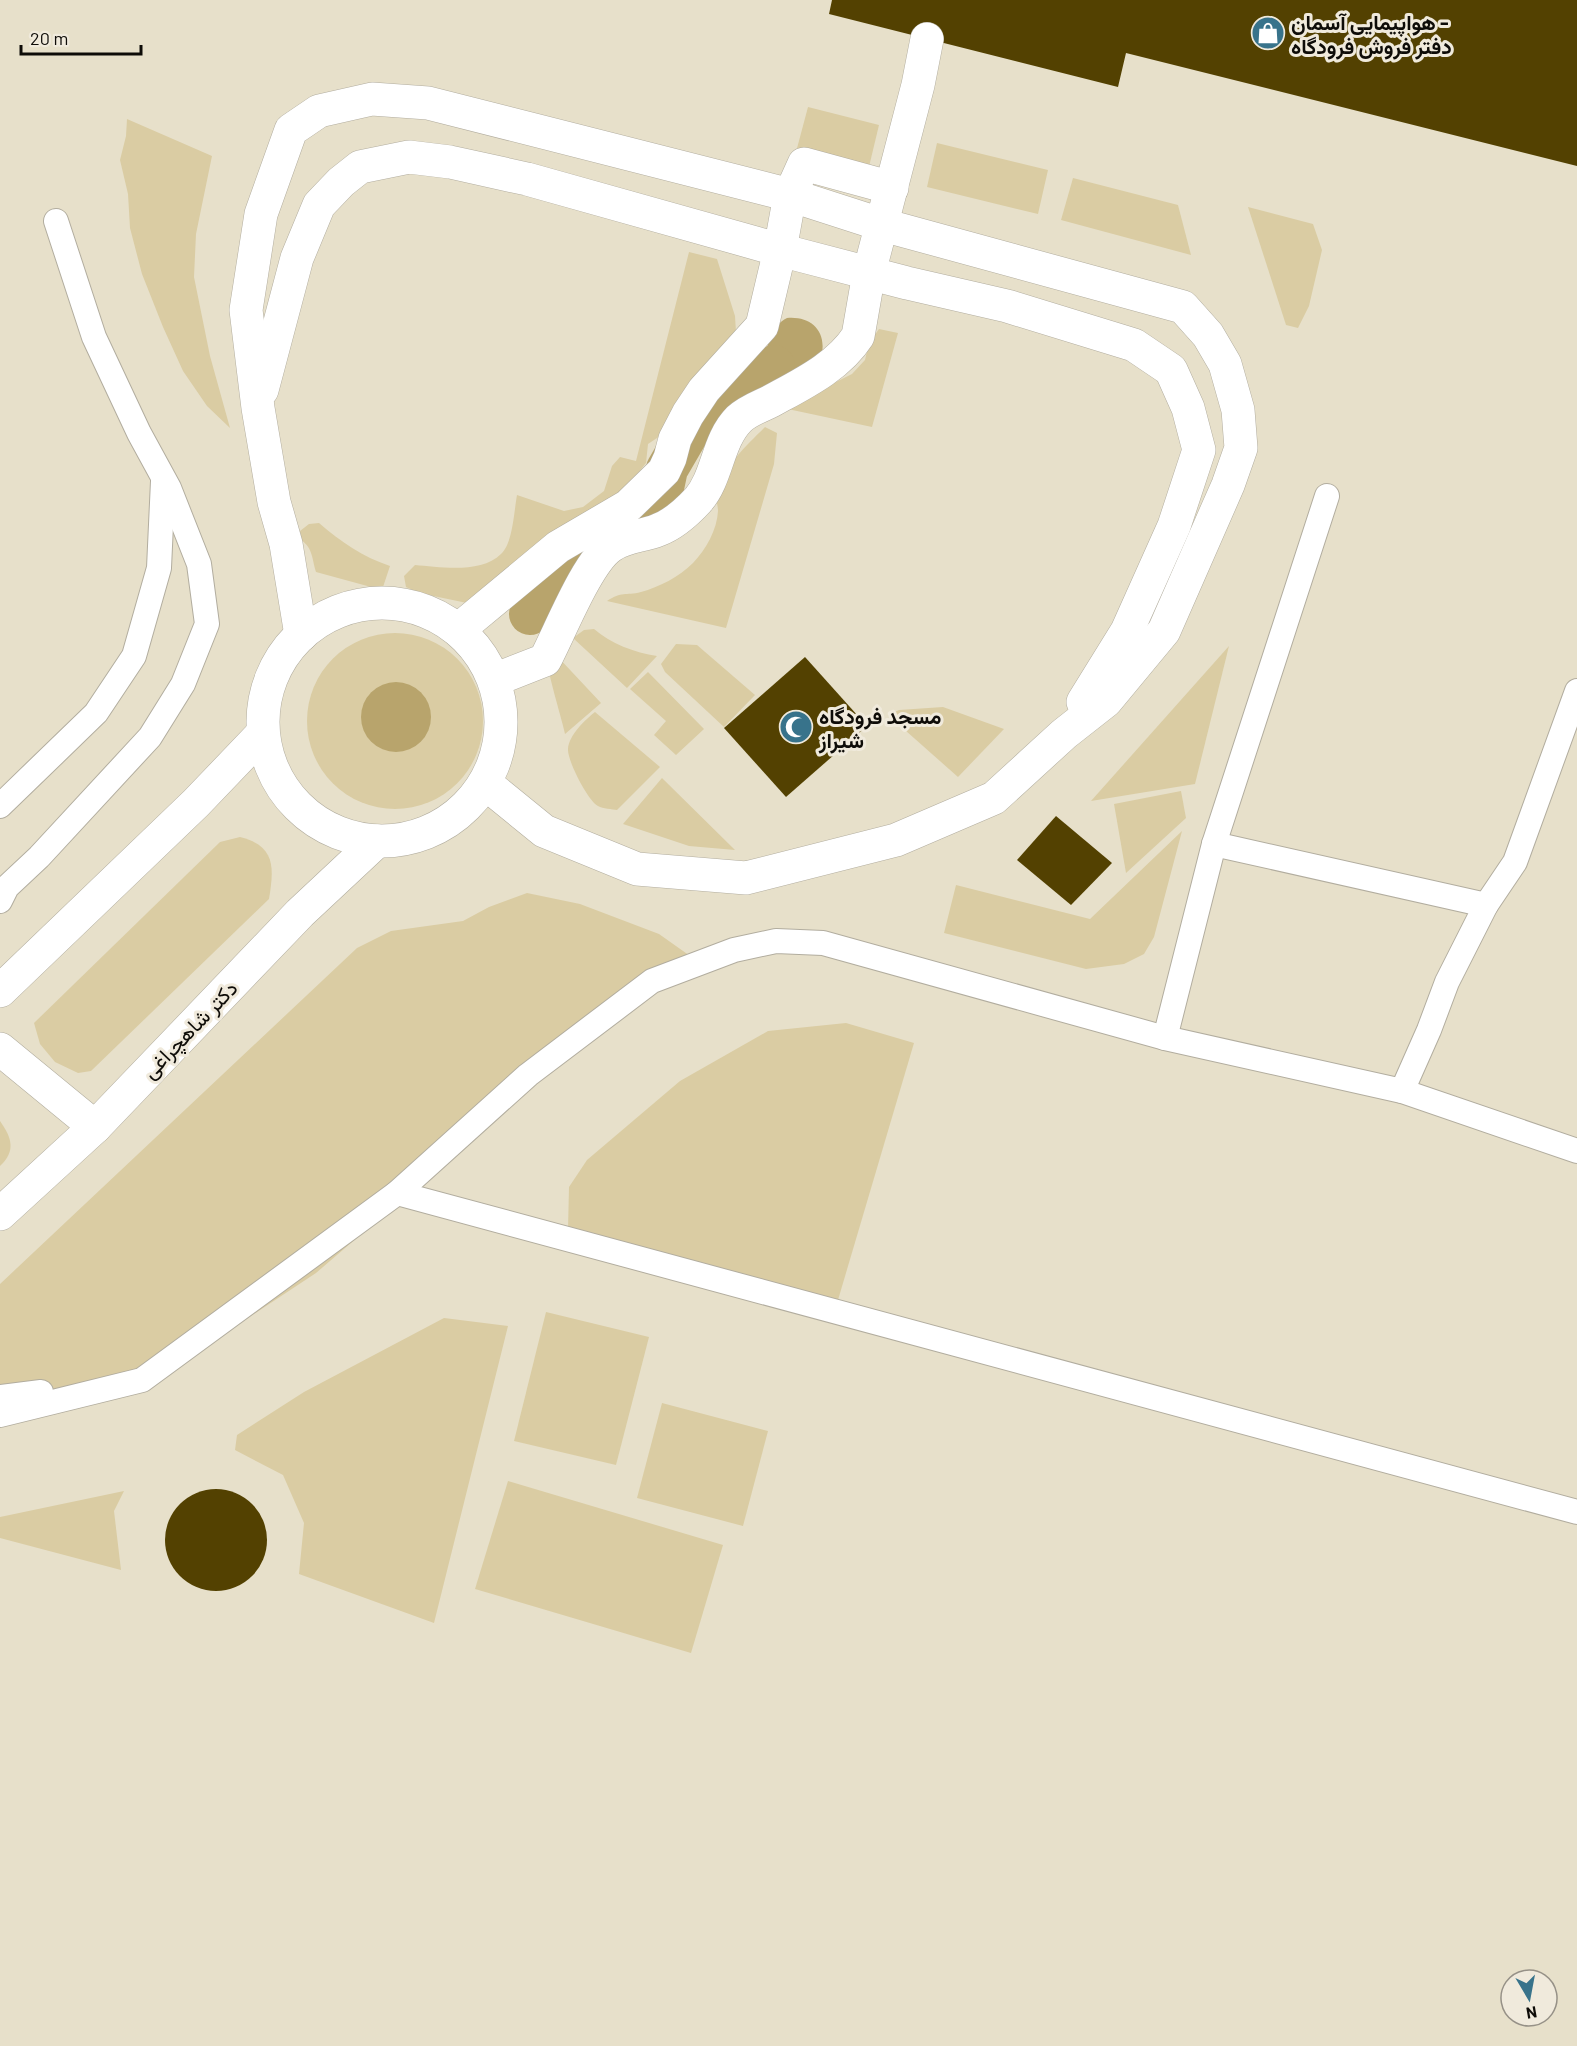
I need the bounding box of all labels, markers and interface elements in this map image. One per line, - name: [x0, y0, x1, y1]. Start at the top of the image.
- place label: هواپیمایی آسمان - دفتر فروش فرودگاه: [1291, 9, 1452, 60]
- shop icon: هواپیمایی آسمان - دفتر فروش فرودگاه: [1250, 15, 1286, 51]
- scale bar: [21, 18, 141, 56]
- text: 20 m: [30, 27, 68, 49]
- place label: مسجد فرودگاه شیراز: [818, 703, 941, 754]
- mosque icon: مسجد فرودگاه شیراز: [778, 709, 814, 745]
- street label: دکتر شاهچراغی: [136, 975, 244, 1085]
- north arrow: [1499, 1968, 1559, 2028]
- text: N: [1525, 2003, 1539, 2024]

